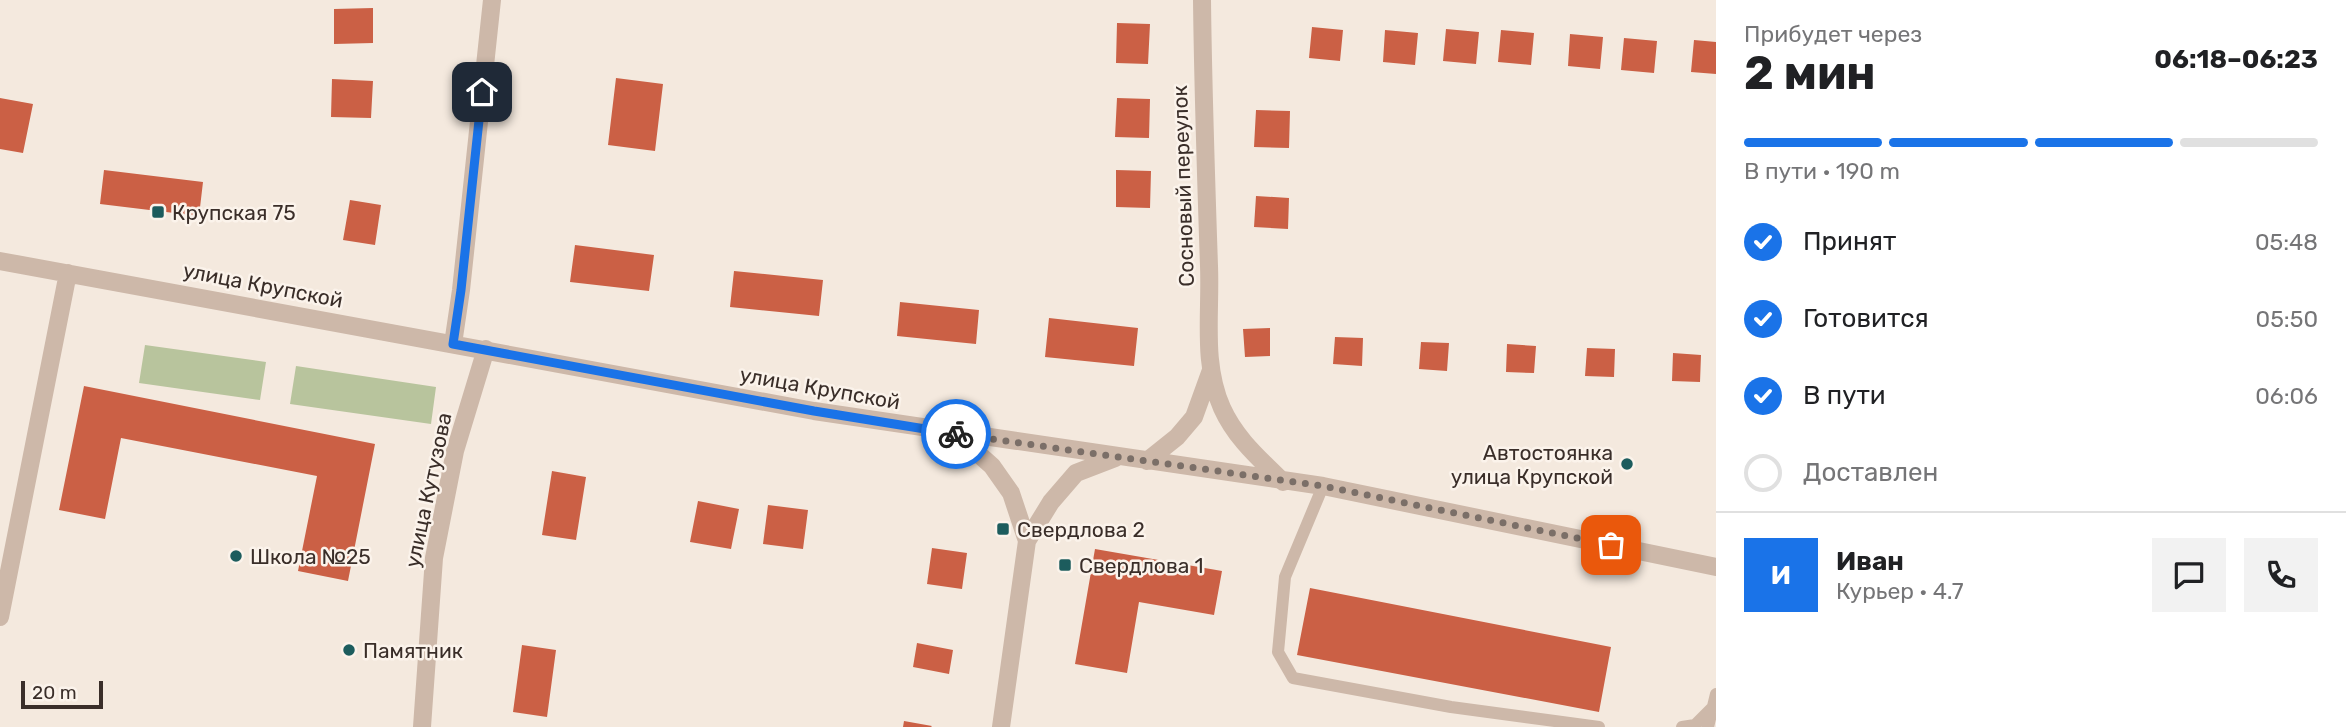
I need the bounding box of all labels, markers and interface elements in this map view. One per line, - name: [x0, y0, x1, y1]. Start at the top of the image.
- text: Прибудет через: [1744, 20, 1922, 48]
- text: 06:18–06:23: [2154, 44, 2318, 75]
- text: 2 мин: [1744, 46, 1876, 101]
- pin: [452, 62, 512, 122]
- icon: home: [463, 73, 501, 111]
- street label: Сосновый переулок: [1167, 85, 1199, 287]
- text: В пути · 190 m: [1744, 157, 1900, 185]
- place label: Крупская 75: [172, 200, 296, 225]
- marker: Крупская 75: [150, 204, 166, 220]
- icon: check: [1744, 223, 1782, 261]
- text: Принят: [1803, 226, 1896, 257]
- text: 05:48: [2255, 228, 2318, 256]
- street label: улица Крупской: [181, 257, 345, 313]
- icon: check: [1744, 300, 1782, 338]
- text: Готовится: [1803, 303, 1929, 334]
- text: 05:50: [2256, 305, 2318, 333]
- street label: улица Крупской: [738, 362, 902, 414]
- icon: check: [1744, 377, 1782, 415]
- text: В пути: [1803, 380, 1886, 411]
- text: 06:06: [2255, 382, 2318, 410]
- courier: [921, 399, 991, 469]
- street label: улица Кутузова: [399, 410, 457, 570]
- icon: bike: [937, 415, 975, 453]
- place label: Автостоянка улица Крупской: [1451, 440, 1613, 489]
- marker: Автостоянка улица Крупской: [1619, 456, 1635, 472]
- text: Доставлен: [1803, 457, 1938, 488]
- pin: [1581, 515, 1641, 575]
- place label: Свердлова 2: [1017, 517, 1145, 542]
- marker: Свердлова 2: [995, 521, 1011, 537]
- icon: bag: [1592, 526, 1630, 564]
- button: chat: [2152, 538, 2226, 612]
- button: phone: [2244, 538, 2318, 612]
- place label: Школа №25: [250, 544, 371, 569]
- text: Иван: [1836, 546, 1904, 577]
- marker: Школа №25: [228, 548, 244, 564]
- place label: Свердлова 1: [1079, 553, 1203, 578]
- marker: Свердлова 1: [1057, 557, 1073, 573]
- text: И: [1771, 560, 1791, 591]
- text: Курьер · 4.7: [1836, 577, 1964, 605]
- place label: Памятник: [363, 638, 463, 663]
- marker: Памятник: [341, 642, 357, 658]
- scale bar: [21, 678, 103, 710]
- text: 20 m: [32, 681, 77, 704]

